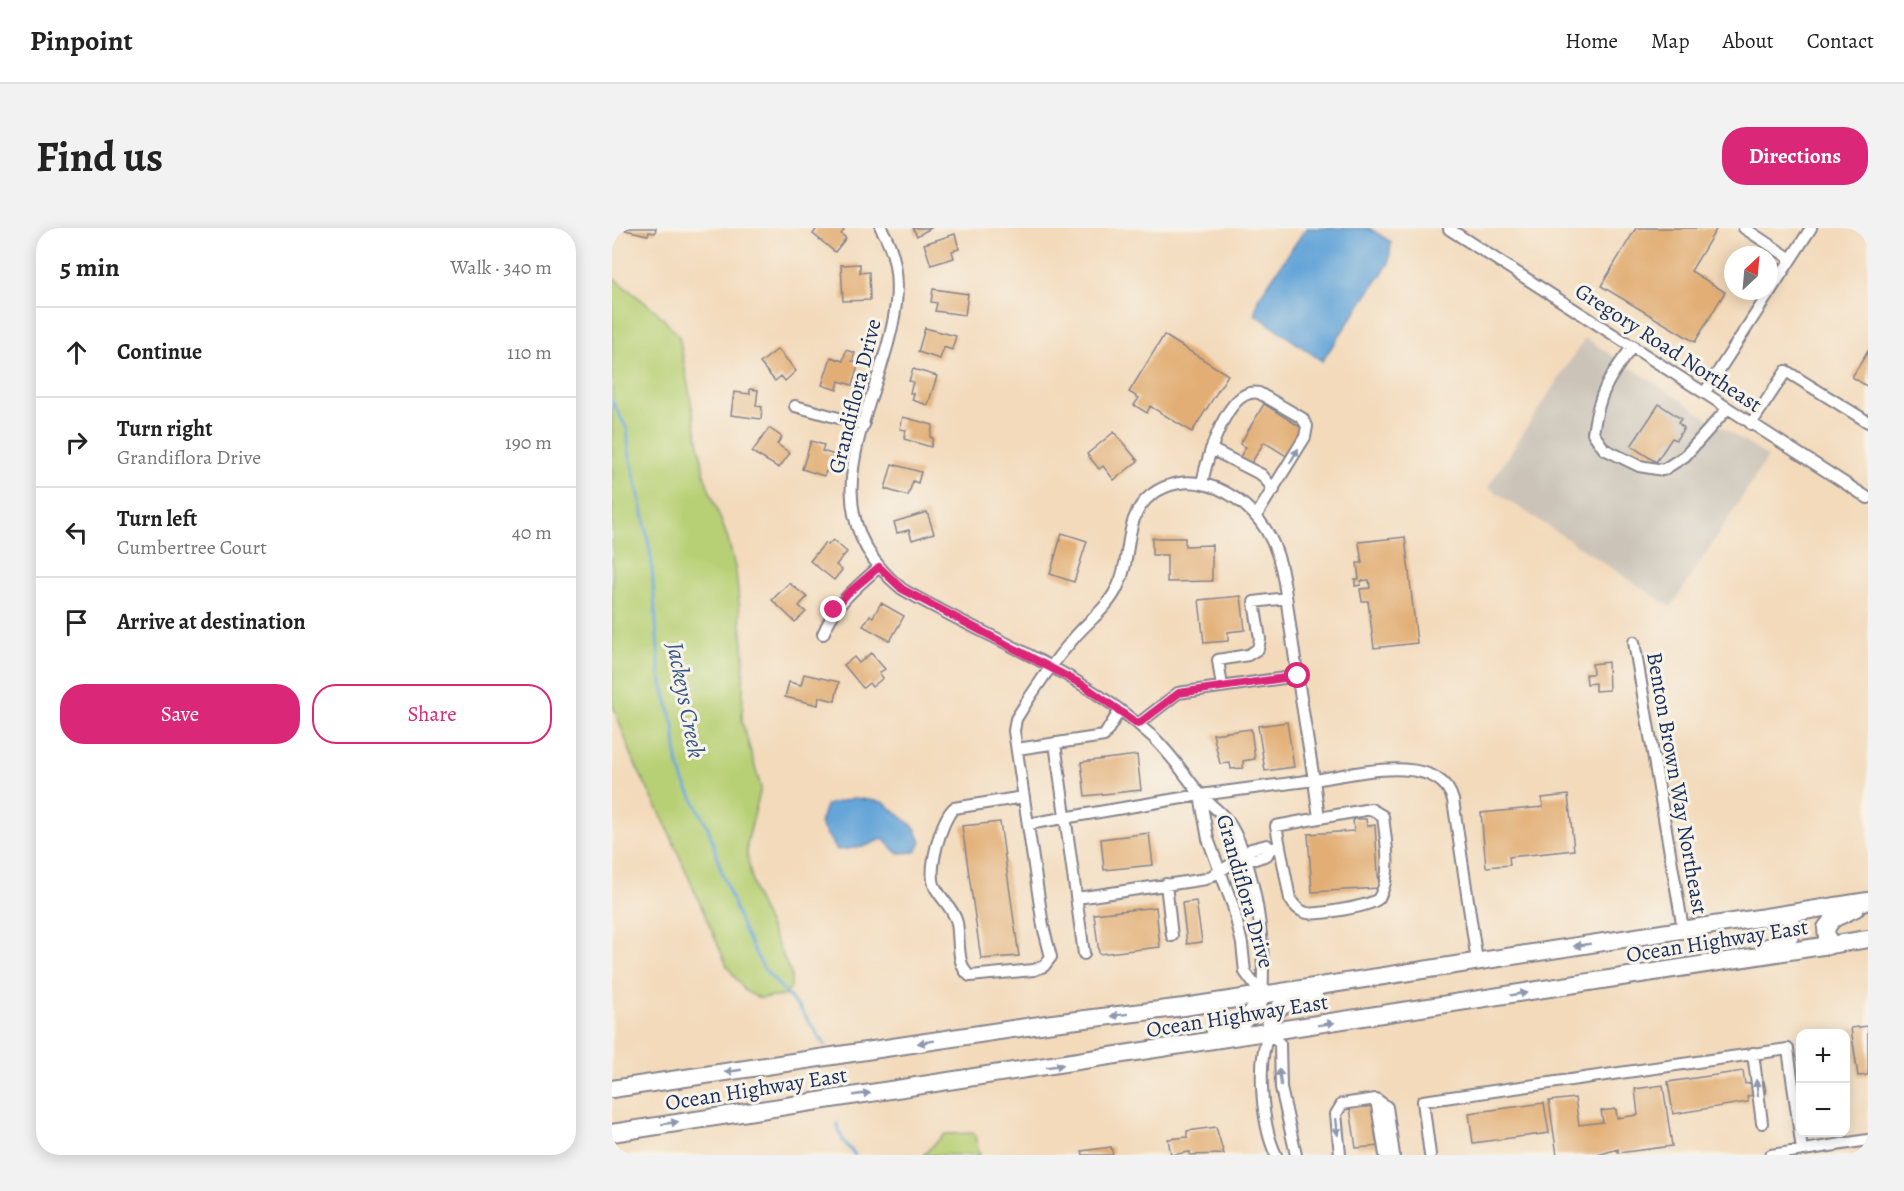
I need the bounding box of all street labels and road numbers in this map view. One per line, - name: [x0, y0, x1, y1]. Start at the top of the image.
- street label: Gregory Road Northeast: [1569, 276, 1768, 420]
- street label: Grandiflora Drive: [821, 316, 889, 477]
- street label: Benton Brown Way Northeast: [1639, 650, 1715, 917]
- street label: Grandiflora Drive: [1209, 811, 1281, 972]
- street label: Ocean Highway East: [1624, 912, 1810, 970]
- street label: Ocean Highway East: [1144, 987, 1330, 1045]
- street label: Ocean Highway East: [663, 1060, 849, 1118]

